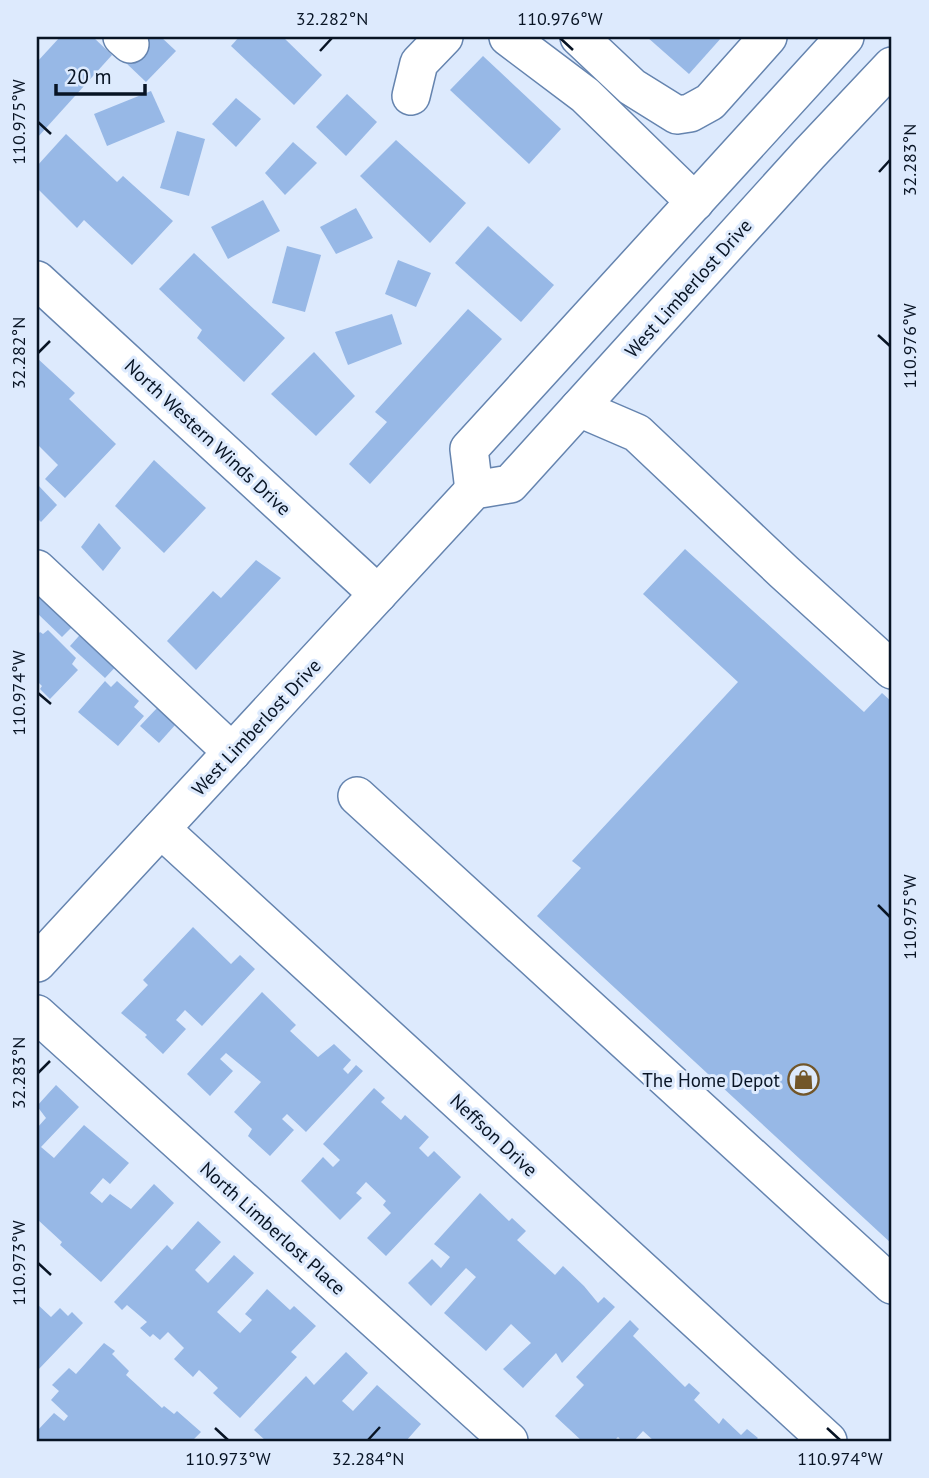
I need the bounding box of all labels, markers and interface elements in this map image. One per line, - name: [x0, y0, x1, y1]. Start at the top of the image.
- text: 32.282°N: [296, 7, 368, 30]
- text: 110.976°W: [517, 7, 603, 30]
- scale bar: [56, 52, 145, 96]
- text: 20 m: [66, 63, 112, 90]
- text: 110.975°W: [7, 79, 30, 165]
- text: 32.283°N: [898, 124, 921, 196]
- street label: West Limberlost Drive: [619, 214, 757, 362]
- text: 110.976°W: [898, 303, 921, 389]
- text: 32.282°N: [7, 317, 30, 389]
- street label: North Western Winds Drive: [120, 354, 296, 520]
- text: 110.974°W: [7, 650, 30, 736]
- street label: West Limberlost Drive: [186, 653, 326, 801]
- text: 110.975°W: [898, 874, 921, 960]
- text: 32.283°N: [7, 1037, 30, 1109]
- shop icon: The Home Depot: [786, 1063, 820, 1097]
- place label: The Home Depot: [642, 1068, 781, 1092]
- street label: Neffson Drive: [445, 1088, 543, 1182]
- street label: North Limberlost Place: [195, 1156, 351, 1300]
- text: 110.973°W: [7, 1220, 30, 1306]
- text: 110.973°W: [185, 1447, 271, 1470]
- text: 32.284°N: [332, 1447, 404, 1470]
- text: 110.974°W: [797, 1447, 883, 1470]

